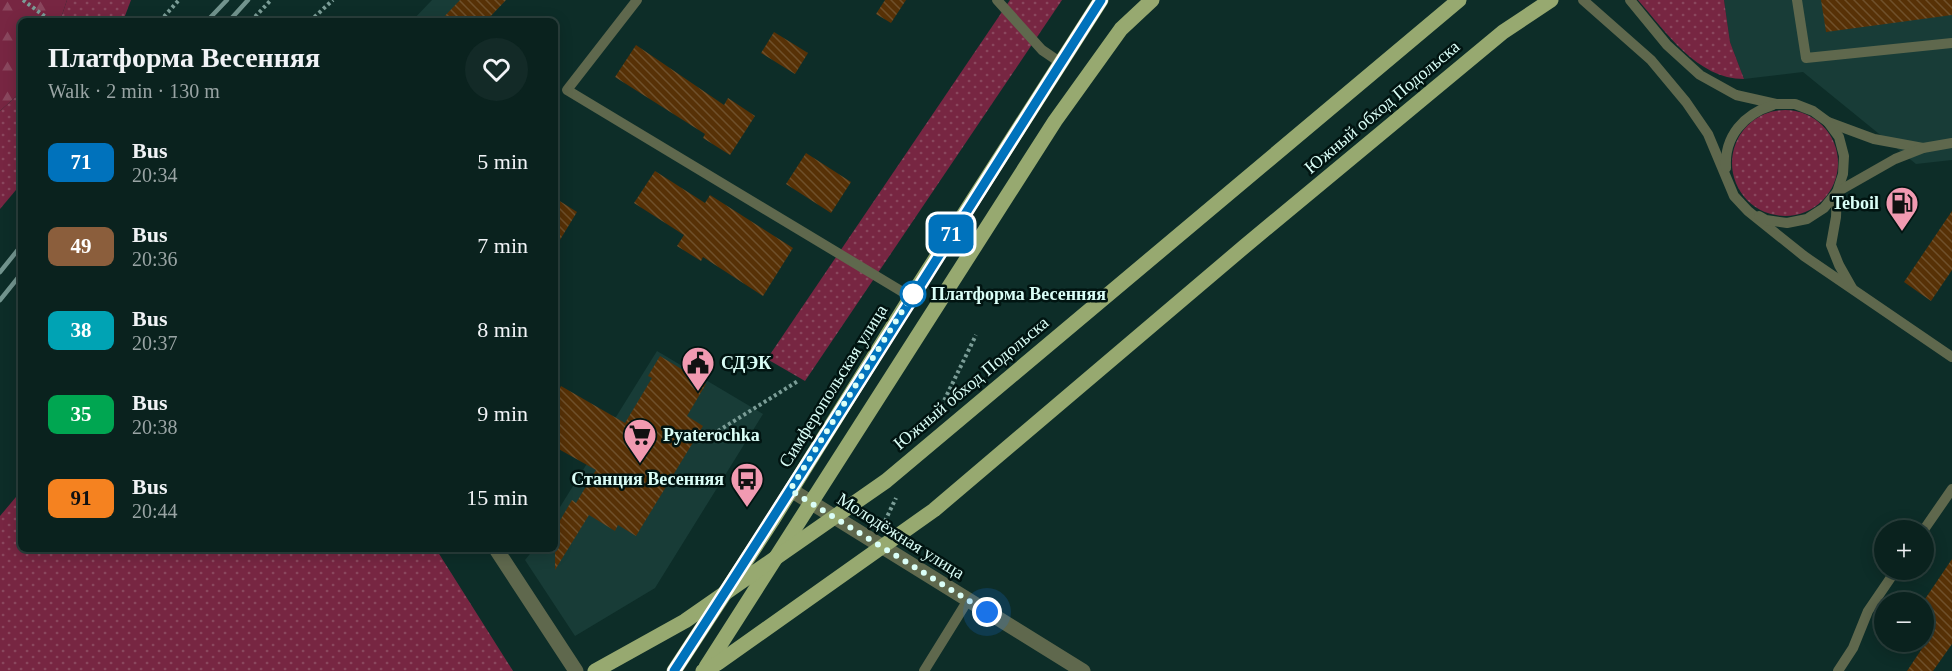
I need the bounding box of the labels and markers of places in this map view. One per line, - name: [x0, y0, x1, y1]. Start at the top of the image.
- fuel station icon: Teboil: [1884, 185, 1920, 232]
- place label: Teboil: [1832, 193, 1879, 213]
- marker: Платформа Весенняя: [900, 281, 926, 307]
- place label: Платформа Весенняя: [931, 284, 1106, 304]
- public building icon: СДЭК: [680, 345, 716, 392]
- place label: СДЭК: [721, 353, 771, 373]
- supermarket icon: Pyaterochka: [622, 417, 658, 464]
- place label: Pyaterochka: [663, 425, 760, 445]
- bus stop icon: Станция Весенняя: [729, 461, 765, 508]
- place label: Станция Весенняя: [571, 469, 724, 489]

